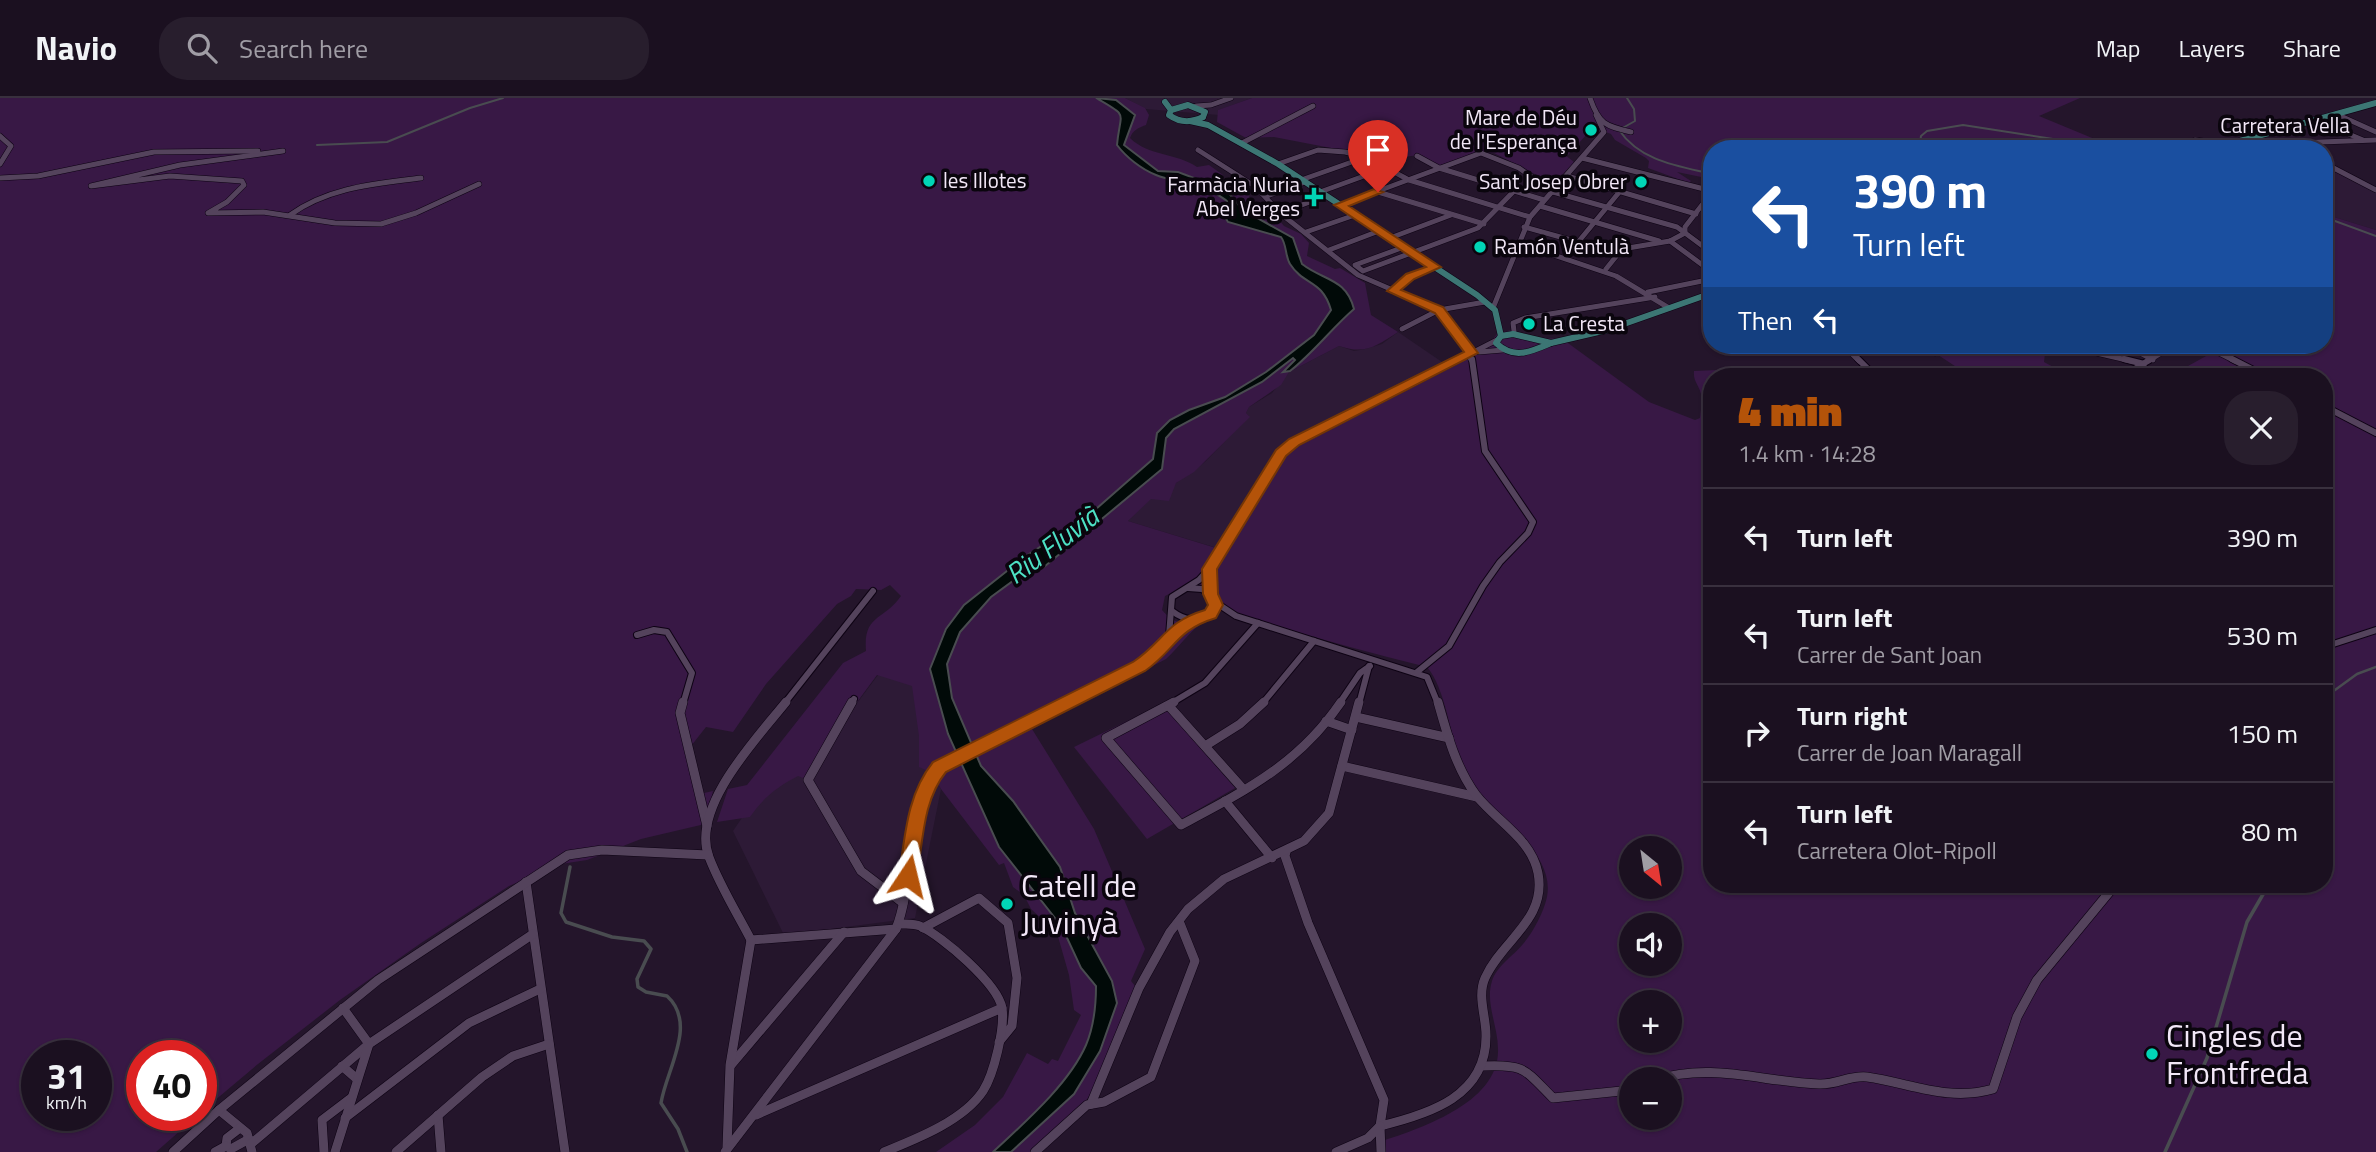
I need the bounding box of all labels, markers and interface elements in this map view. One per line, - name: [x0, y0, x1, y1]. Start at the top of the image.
- search box: [159, 17, 649, 80]
- text: Navio: [35, 23, 117, 73]
- icon: search: [183, 29, 221, 67]
- text: Search here: [239, 29, 368, 68]
- text: Map: [2096, 30, 2141, 66]
- text: Layers: [2179, 30, 2245, 66]
- text: Share: [2283, 30, 2341, 66]
- place label: Mare de Déu de l'Esperança: [1450, 101, 1577, 157]
- street label: Carretera Vella: [2220, 109, 2350, 141]
- pin: [1348, 120, 1408, 192]
- marker: Mare de Déu de l'Esperança: [1583, 122, 1599, 138]
- icon: arrive: [1359, 131, 1397, 169]
- text: 390 m: [1853, 152, 1987, 227]
- place label: les Illotes: [943, 164, 1026, 196]
- place label: Sant Josep Obrer: [1479, 165, 1627, 197]
- place label: Farmàcia Nuria Abel Verges: [1167, 168, 1300, 224]
- icon: left: [1738, 168, 1829, 259]
- marker: les Illotes: [921, 173, 937, 189]
- marker: Sant Josep Obrer: [1633, 174, 1649, 190]
- marker: Farmàcia Nuria Abel Verges: [1306, 189, 1322, 205]
- text: Turn left: [1853, 220, 1965, 268]
- place label: Ramón Ventulà: [1494, 230, 1630, 262]
- marker: Ramón Ventulà: [1472, 239, 1488, 255]
- text: Then: [1738, 301, 1793, 340]
- icon: left: [1807, 301, 1845, 339]
- place label: La Cresta: [1543, 307, 1625, 339]
- marker: La Cresta: [1521, 316, 1537, 332]
- text: 4 min: [1738, 378, 1842, 442]
- button: close: [2224, 391, 2298, 465]
- text: 1.4 km · 14:28: [1738, 436, 1876, 471]
- water label: Riu Fluvià: [996, 494, 1109, 594]
- icon: left: [1738, 518, 1776, 556]
- text: Turn left: [1797, 518, 1892, 557]
- text: 390 m: [2227, 518, 2298, 557]
- text: Turn left: [1797, 598, 1892, 637]
- icon: left: [1738, 616, 1776, 654]
- text: 530 m: [2227, 616, 2298, 655]
- text: Carrer de Sant Joan: [1797, 637, 1982, 672]
- text: Turn right: [1797, 696, 1908, 735]
- icon: right: [1738, 714, 1776, 752]
- text: 150 m: [2227, 714, 2298, 753]
- text: Carrer de Joan Maragall: [1797, 735, 2022, 770]
- text: Turn left: [1797, 794, 1892, 833]
- icon: left: [1738, 812, 1776, 850]
- text: 80 m: [2241, 812, 2298, 851]
- text: Carretera Olot-Ripoll: [1797, 833, 1997, 868]
- north arrow: [1619, 836, 1682, 900]
- map controls: [1619, 836, 1682, 1130]
- position arrow: [871, 839, 945, 913]
- place label: Catell de Juvinyà: [1021, 861, 1137, 946]
- marker: Catell de Juvinyà: [999, 896, 1015, 912]
- button: sound: [1619, 913, 1682, 976]
- button: +: [1619, 990, 1682, 1053]
- place label: Cingles de Frontfreda: [2166, 1011, 2309, 1096]
- speed limit sign: 40: [126, 1040, 217, 1131]
- marker: Cingles de Frontfreda: [2144, 1046, 2160, 1062]
- text: 31: [47, 1049, 86, 1103]
- button: −: [1619, 1067, 1682, 1130]
- text: km/h: [46, 1089, 87, 1116]

